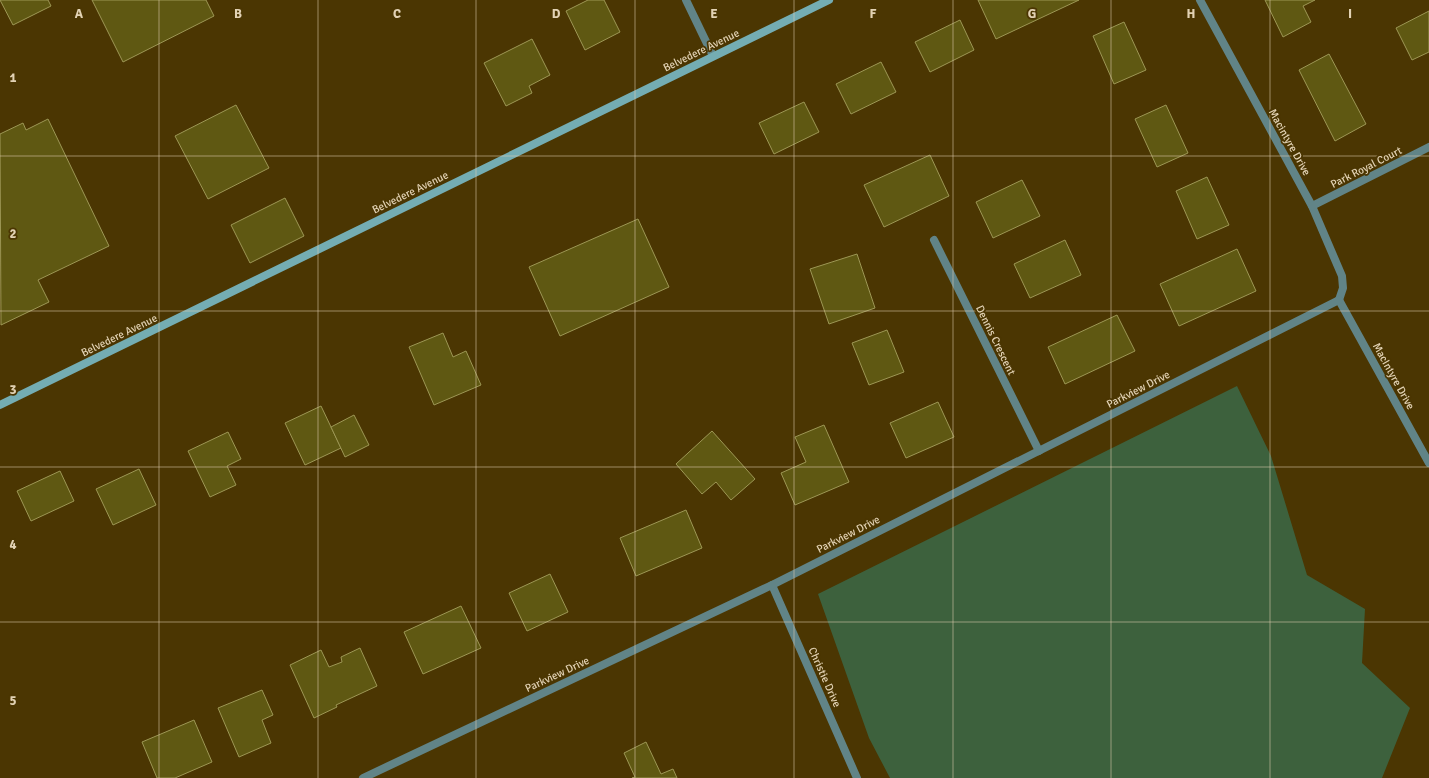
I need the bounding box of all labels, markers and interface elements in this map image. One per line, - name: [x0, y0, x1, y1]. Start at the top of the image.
- text: A: [75, 6, 84, 22]
- text: B: [234, 6, 242, 22]
- text: C: [393, 6, 401, 22]
- text: D: [552, 6, 561, 22]
- text: E: [710, 6, 718, 22]
- text: F: [870, 6, 877, 22]
- text: G: [1028, 6, 1036, 22]
- text: H: [1187, 6, 1195, 22]
- text: I: [1348, 6, 1352, 22]
- street label: Belvedere Avenue: [661, 26, 741, 75]
- text: 1: [9, 70, 17, 86]
- street label: Macintyre Drive: [1266, 107, 1313, 178]
- street label: Park Royal Court: [1328, 144, 1404, 191]
- street label: Belvedere Avenue: [370, 168, 450, 217]
- text: 2: [9, 226, 17, 242]
- street label: Dennis Crescent: [973, 303, 1018, 377]
- street label: Belvedere Avenue: [79, 311, 159, 360]
- street label: MacIntyre Drive: [1370, 341, 1417, 412]
- street label: Parkview Drive: [1104, 368, 1172, 411]
- text: 3: [9, 382, 17, 398]
- street label: Parkview Drive: [814, 513, 882, 556]
- text: 4: [9, 537, 17, 553]
- street label: Christie Drive: [806, 645, 844, 709]
- street label: Parkview Drive: [523, 654, 591, 695]
- text: 5: [9, 693, 17, 709]

